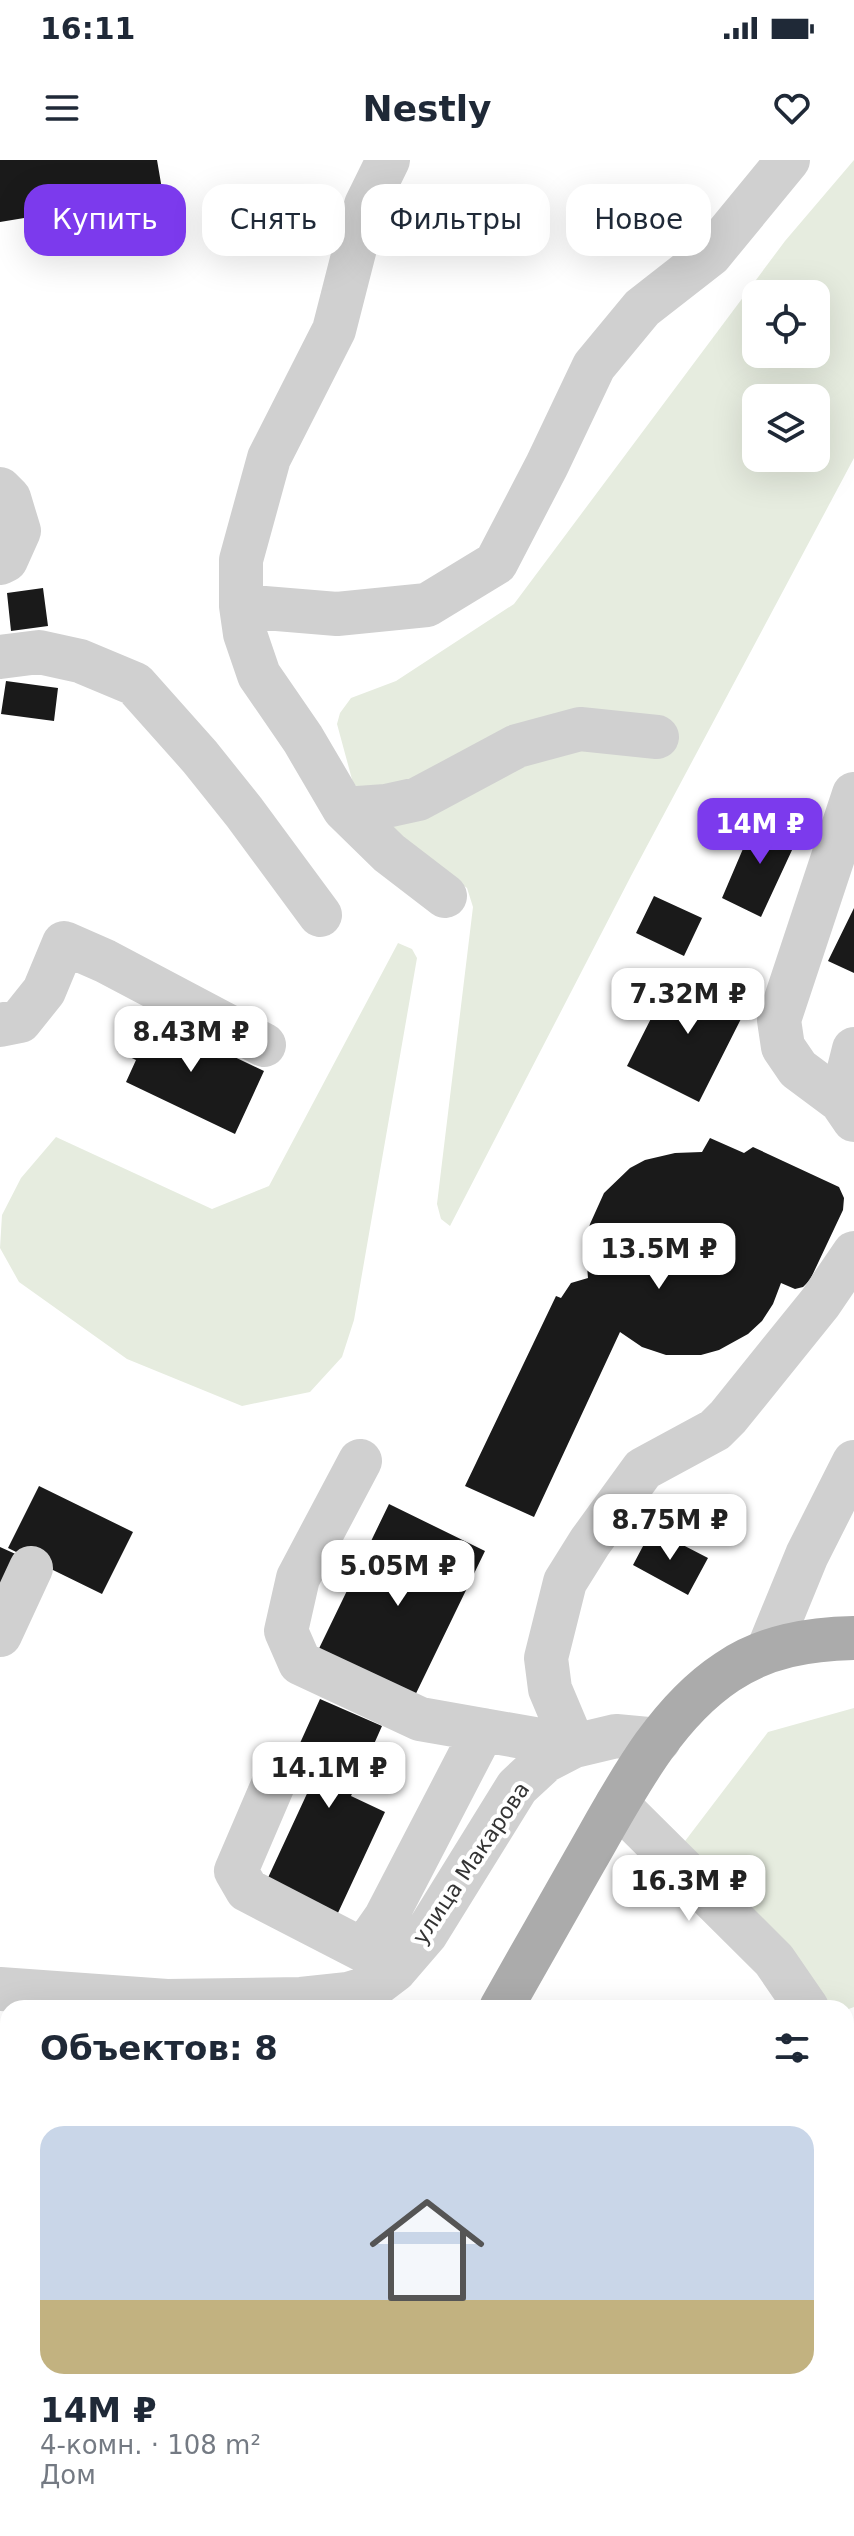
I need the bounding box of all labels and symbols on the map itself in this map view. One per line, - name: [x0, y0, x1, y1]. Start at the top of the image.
- pin: 14M ₽: [704, 798, 816, 866]
- pin: 7.32M ₽: [614, 968, 762, 1036]
- pin: 8.43M ₽: [117, 1006, 265, 1074]
- pin: 13.5M ₽: [585, 1223, 733, 1291]
- pin: 8.75M ₽: [596, 1494, 744, 1562]
- pin: 5.05M ₽: [324, 1540, 472, 1608]
- pin: 14.1M ₽: [255, 1742, 403, 1810]
- street label: улица Макарова: [408, 1777, 534, 1949]
- pin: 16.3M ₽: [615, 1855, 763, 1923]

